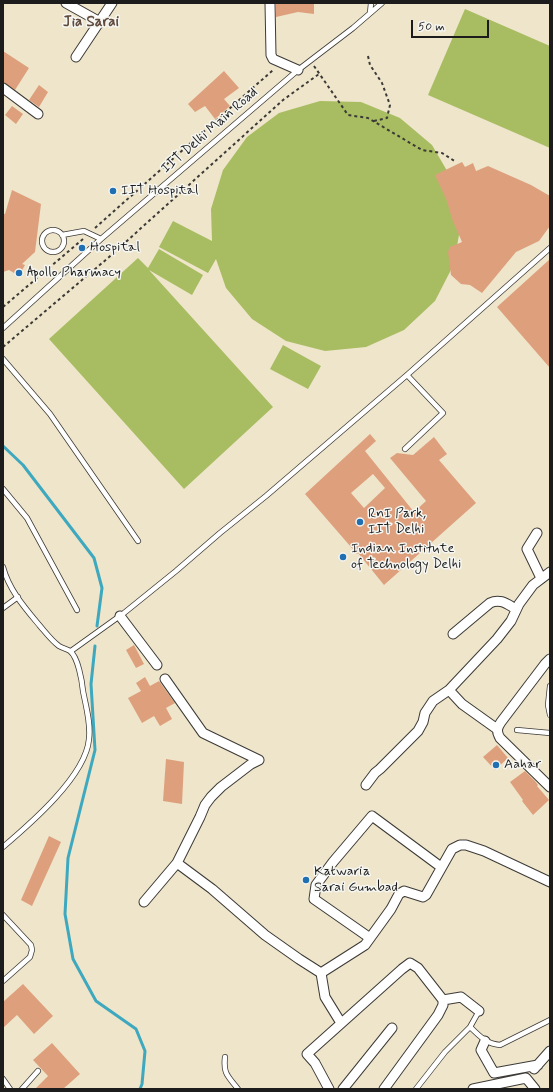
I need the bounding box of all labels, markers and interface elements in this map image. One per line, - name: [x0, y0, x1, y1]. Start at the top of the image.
- scale bar: [413, 12, 491, 38]
- district label: Jia Sarai: [63, 14, 119, 32]
- text: 50 m: [418, 19, 445, 35]
- street label: IIT Delhi Main Road: [158, 85, 262, 177]
- place label: IIT Hospital: [121, 183, 198, 199]
- marker: IIT Hospital: [108, 186, 118, 196]
- place label: Hospital: [90, 240, 140, 256]
- marker: Hospital: [77, 243, 87, 253]
- place label: Apollo Pharmacy: [27, 265, 121, 281]
- marker: Apollo Pharmacy: [14, 268, 24, 278]
- place label: RnI Park, IIT Delhi: [368, 506, 426, 538]
- marker: RnI Park, IIT Delhi: [355, 517, 365, 527]
- place label: Indian Institute of Technology Delhi: [351, 541, 461, 574]
- marker: Indian Institute of Technology Delhi: [338, 552, 348, 562]
- place label: Aahar: [504, 757, 541, 773]
- marker: Aahar: [491, 760, 501, 770]
- place label: Katwaria Sarai Gumbad: [314, 864, 398, 896]
- marker: Katwaria Sarai Gumbad: [301, 875, 311, 885]

